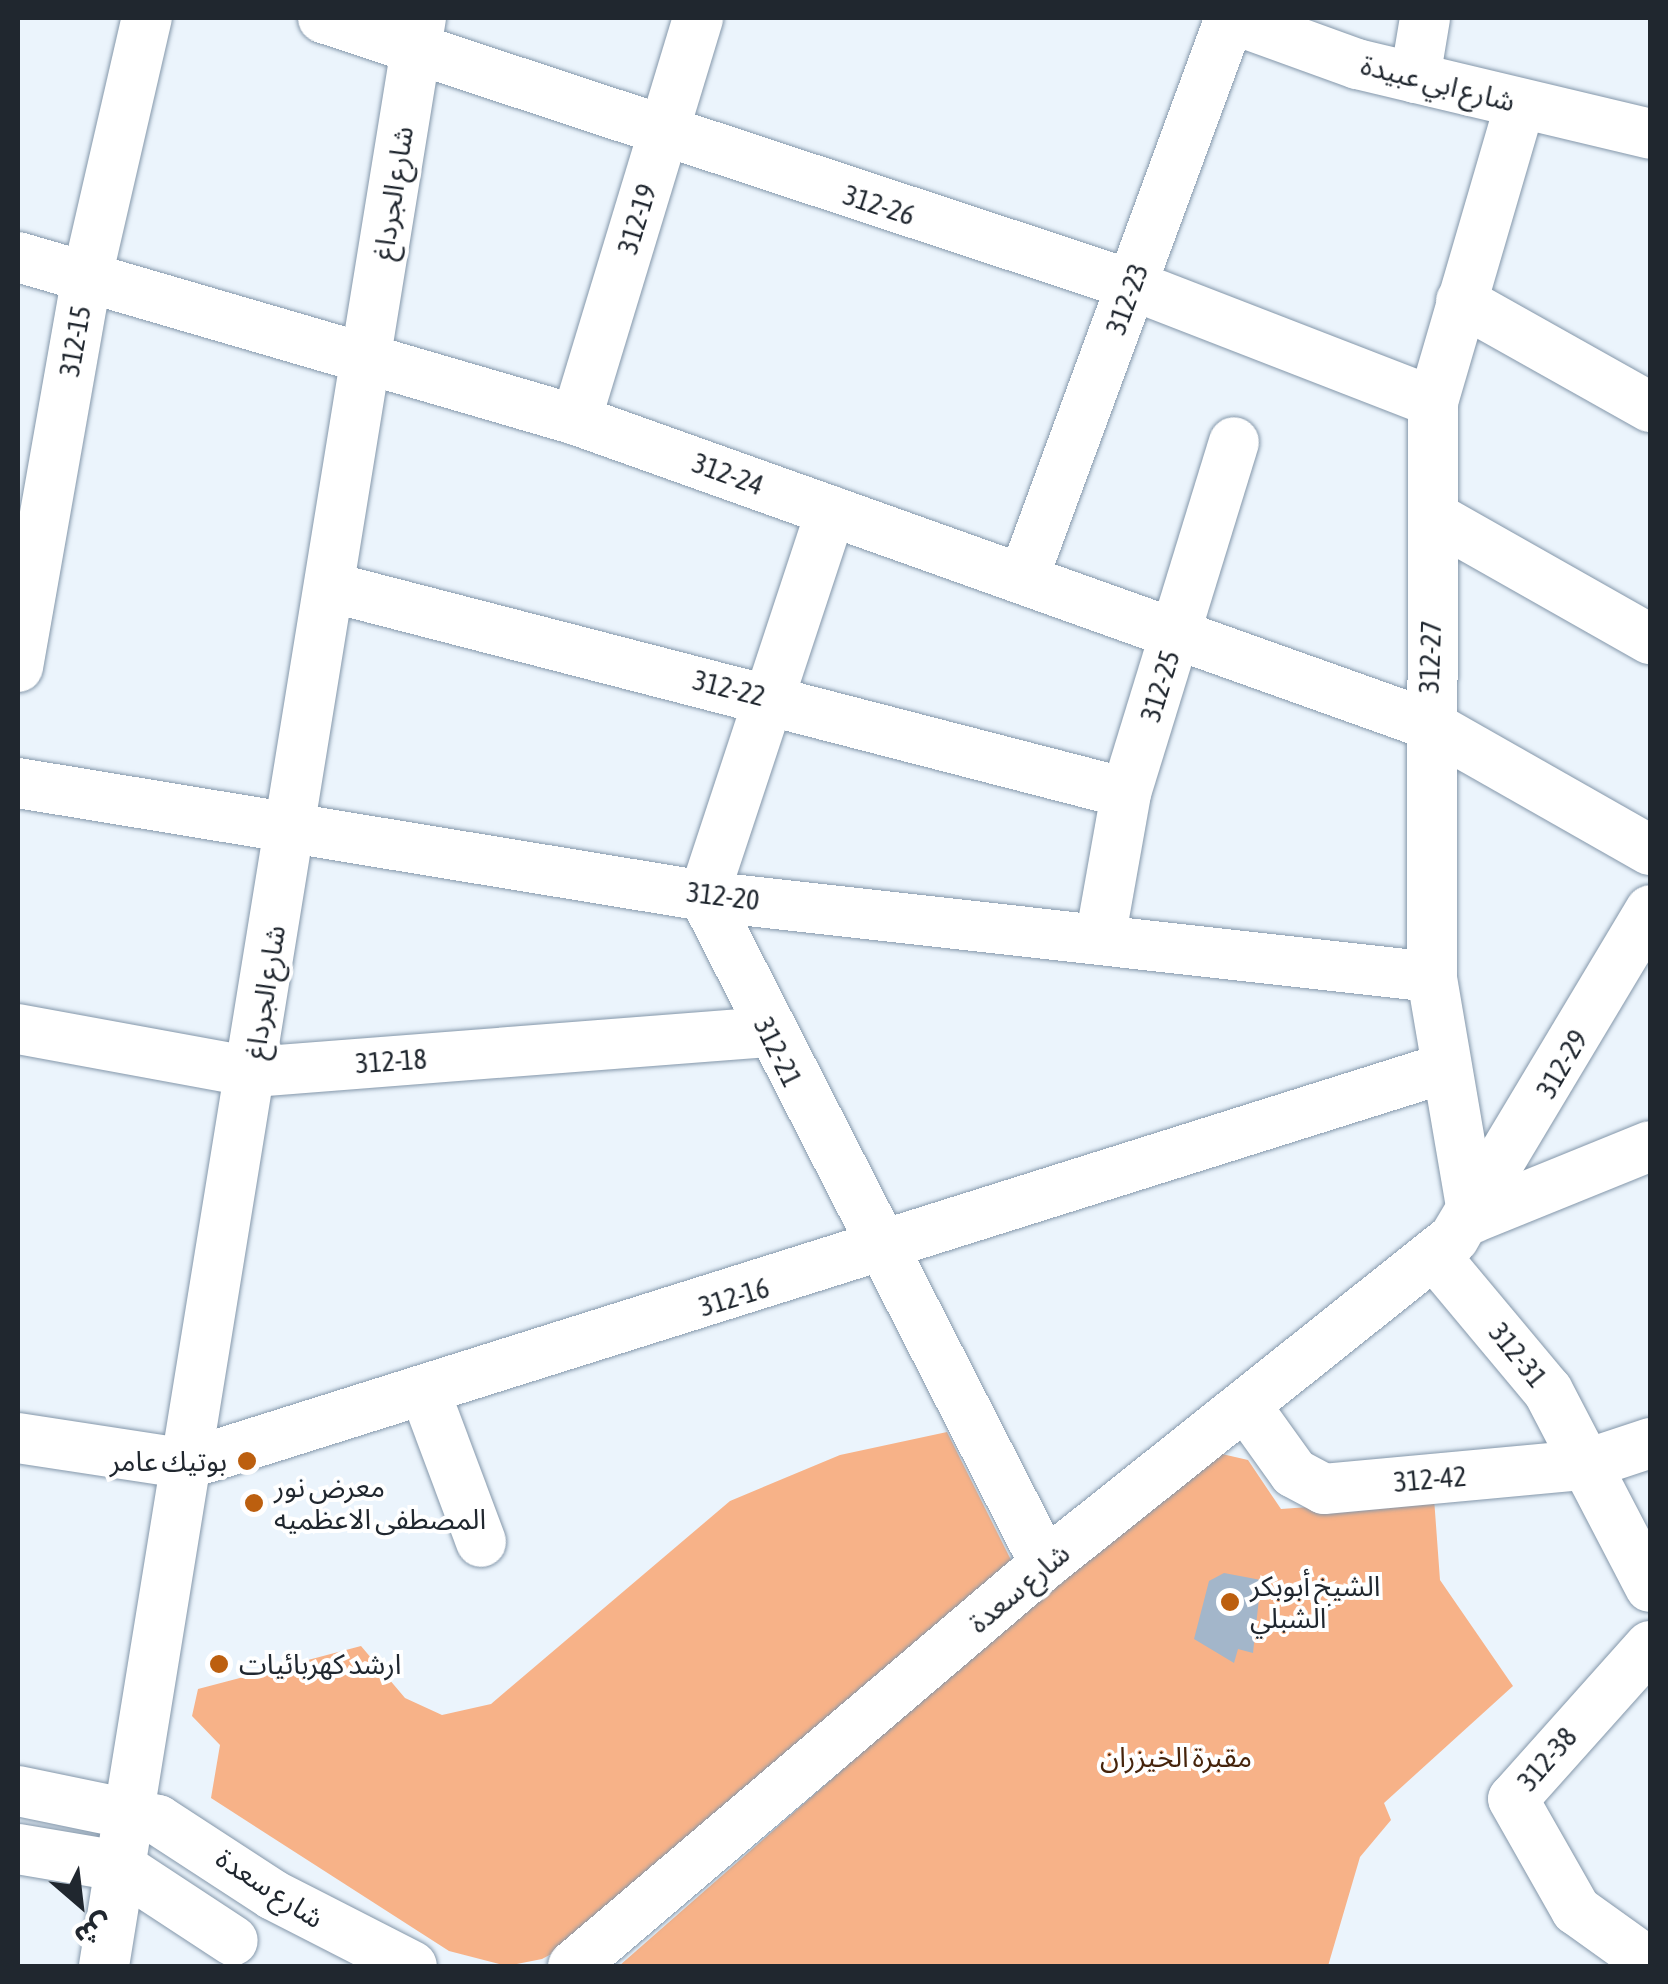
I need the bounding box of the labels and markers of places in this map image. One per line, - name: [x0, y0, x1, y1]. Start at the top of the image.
- place label: بوتيك عامر: [110, 1444, 227, 1478]
- marker: بوتيك عامر: [236, 1450, 258, 1472]
- place label: معرض نور المصطفى الاعظميه: [274, 1470, 486, 1536]
- marker: معرض نور المصطفى الاعظميه: [243, 1492, 265, 1514]
- place label: الشيخ أبوبكر الشبلي: [1250, 1569, 1380, 1635]
- marker: الشيخ أبوبكر الشبلي: [1219, 1591, 1241, 1613]
- place label: ارشد كهربائيات: [239, 1647, 401, 1681]
- marker: ارشد كهربائيات: [208, 1653, 230, 1675]

